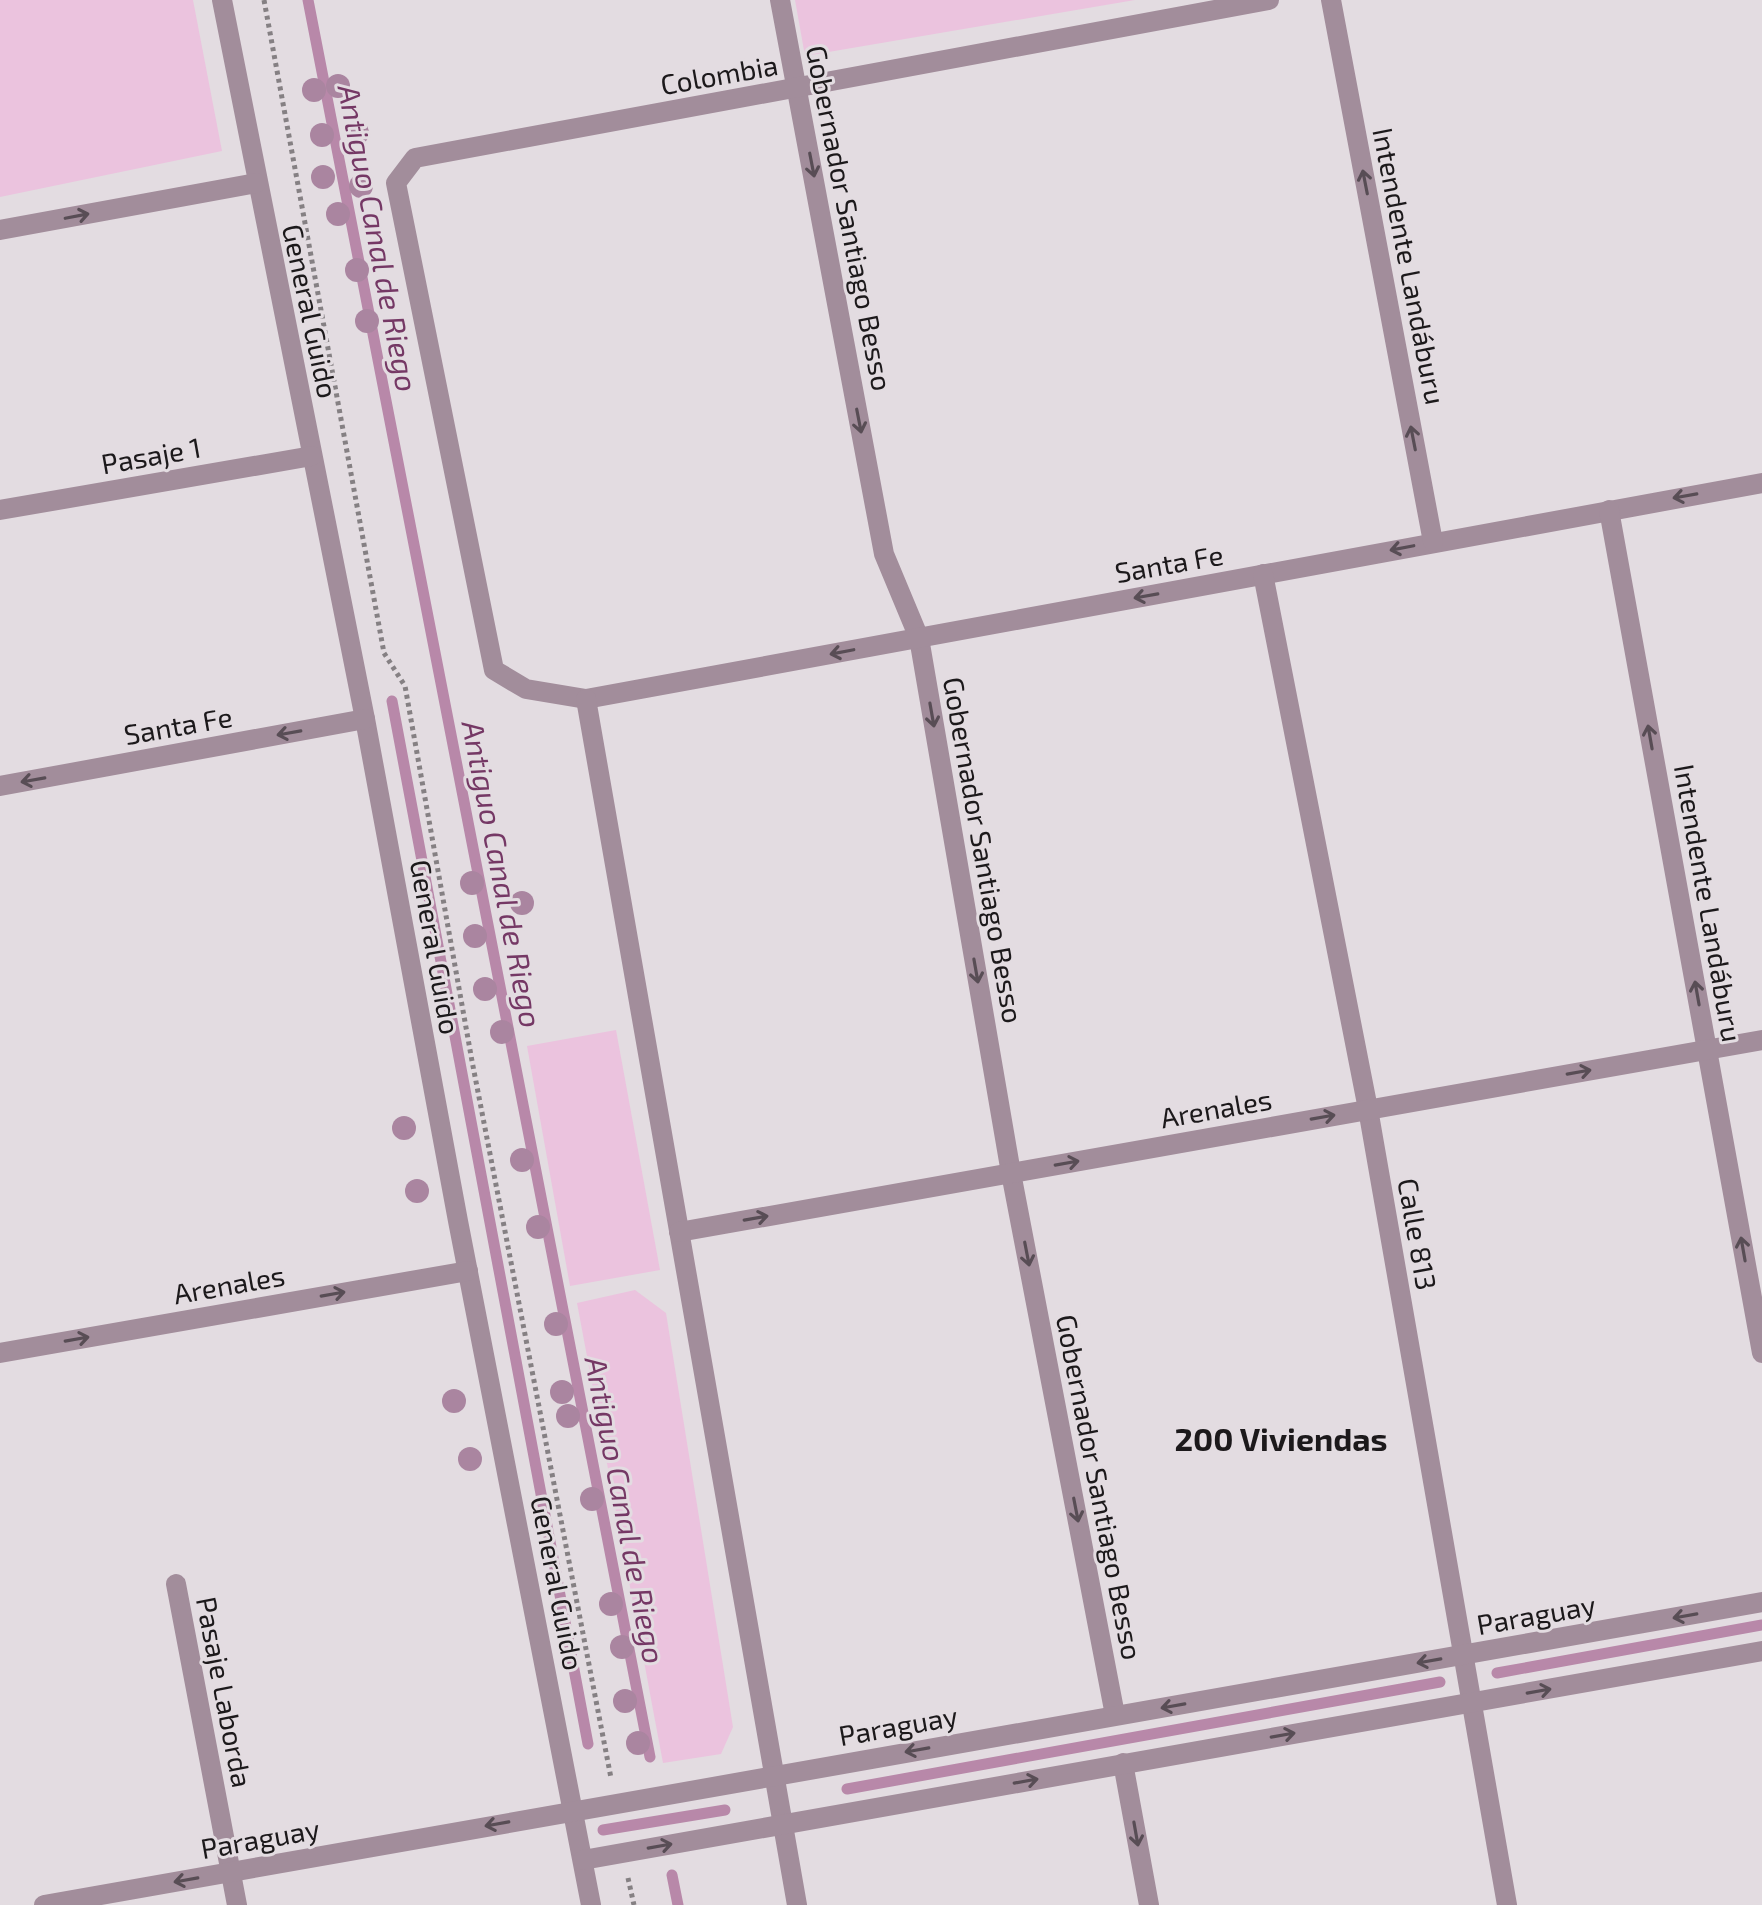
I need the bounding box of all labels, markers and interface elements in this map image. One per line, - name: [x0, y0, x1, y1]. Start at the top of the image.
- street label: Gobernador Santiago Besso: [800, 43, 900, 393]
- street label: Colombia: [658, 47, 780, 101]
- water label: Antiguo Canal de Riego: [331, 80, 426, 395]
- street label: Intendente Landáburu: [1366, 125, 1454, 407]
- one-way arrow: [805, 152, 820, 177]
- one-way arrow: [1357, 170, 1372, 195]
- one-way arrow: [63, 207, 89, 222]
- street label: General Guido: [276, 221, 346, 401]
- one-way arrow: [853, 407, 868, 433]
- one-way arrow: [1405, 425, 1420, 451]
- street label: Pasaje 1: [98, 430, 204, 480]
- one-way arrow: [1673, 490, 1698, 505]
- street label: Santa Fe: [1112, 537, 1226, 589]
- one-way arrow: [1390, 541, 1415, 556]
- one-way arrow: [1134, 589, 1159, 604]
- one-way arrow: [830, 645, 855, 660]
- street label: Gobernador Santiago Besso: [937, 674, 1031, 1026]
- street label: Santa Fe: [121, 699, 235, 751]
- one-way arrow: [925, 701, 940, 727]
- water label: Antiguo Canal de Riego: [455, 716, 550, 1031]
- one-way arrow: [1642, 725, 1657, 751]
- one-way arrow: [276, 726, 302, 741]
- street label: Intendente Landáburu: [1668, 761, 1750, 1045]
- one-way arrow: [21, 773, 46, 788]
- street label: General Guido: [404, 857, 468, 1037]
- one-way arrow: [969, 958, 984, 983]
- one-way arrow: [1688, 981, 1703, 1006]
- one-way arrow: [1566, 1063, 1591, 1078]
- street label: Arenales: [1158, 1081, 1274, 1135]
- one-way arrow: [1310, 1109, 1335, 1124]
- one-way arrow: [1054, 1154, 1079, 1169]
- street label: Calle 813: [1391, 1175, 1445, 1293]
- one-way arrow: [743, 1210, 768, 1225]
- one-way arrow: [1735, 1237, 1750, 1262]
- one-way arrow: [1020, 1241, 1035, 1267]
- street label: Arenales: [171, 1257, 287, 1311]
- one-way arrow: [320, 1286, 345, 1301]
- street label: Gobernador Santiago Besso: [1050, 1312, 1150, 1662]
- one-way arrow: [64, 1331, 89, 1346]
- water label: Antiguo Canal de Riego: [578, 1352, 673, 1667]
- district label: 200 Viviendas: [1174, 1419, 1388, 1457]
- street label: General Guido: [524, 1493, 592, 1673]
- one-way arrow: [1069, 1496, 1084, 1522]
- street label: Paraguay: [1474, 1587, 1598, 1641]
- street label: Pasaje Laborda: [190, 1594, 260, 1790]
- one-way arrow: [1673, 1609, 1698, 1624]
- one-way arrow: [1417, 1654, 1442, 1669]
- one-way arrow: [1525, 1682, 1551, 1697]
- street label: Paraguay: [836, 1698, 960, 1752]
- one-way arrow: [1161, 1699, 1186, 1714]
- one-way arrow: [1269, 1727, 1295, 1742]
- one-way arrow: [905, 1744, 930, 1759]
- one-way arrow: [1013, 1772, 1039, 1787]
- street label: Paraguay: [198, 1811, 322, 1865]
- one-way arrow: [485, 1818, 511, 1833]
- one-way arrow: [1130, 1821, 1145, 1846]
- one-way arrow: [647, 1838, 672, 1853]
- one-way arrow: [174, 1873, 200, 1888]

